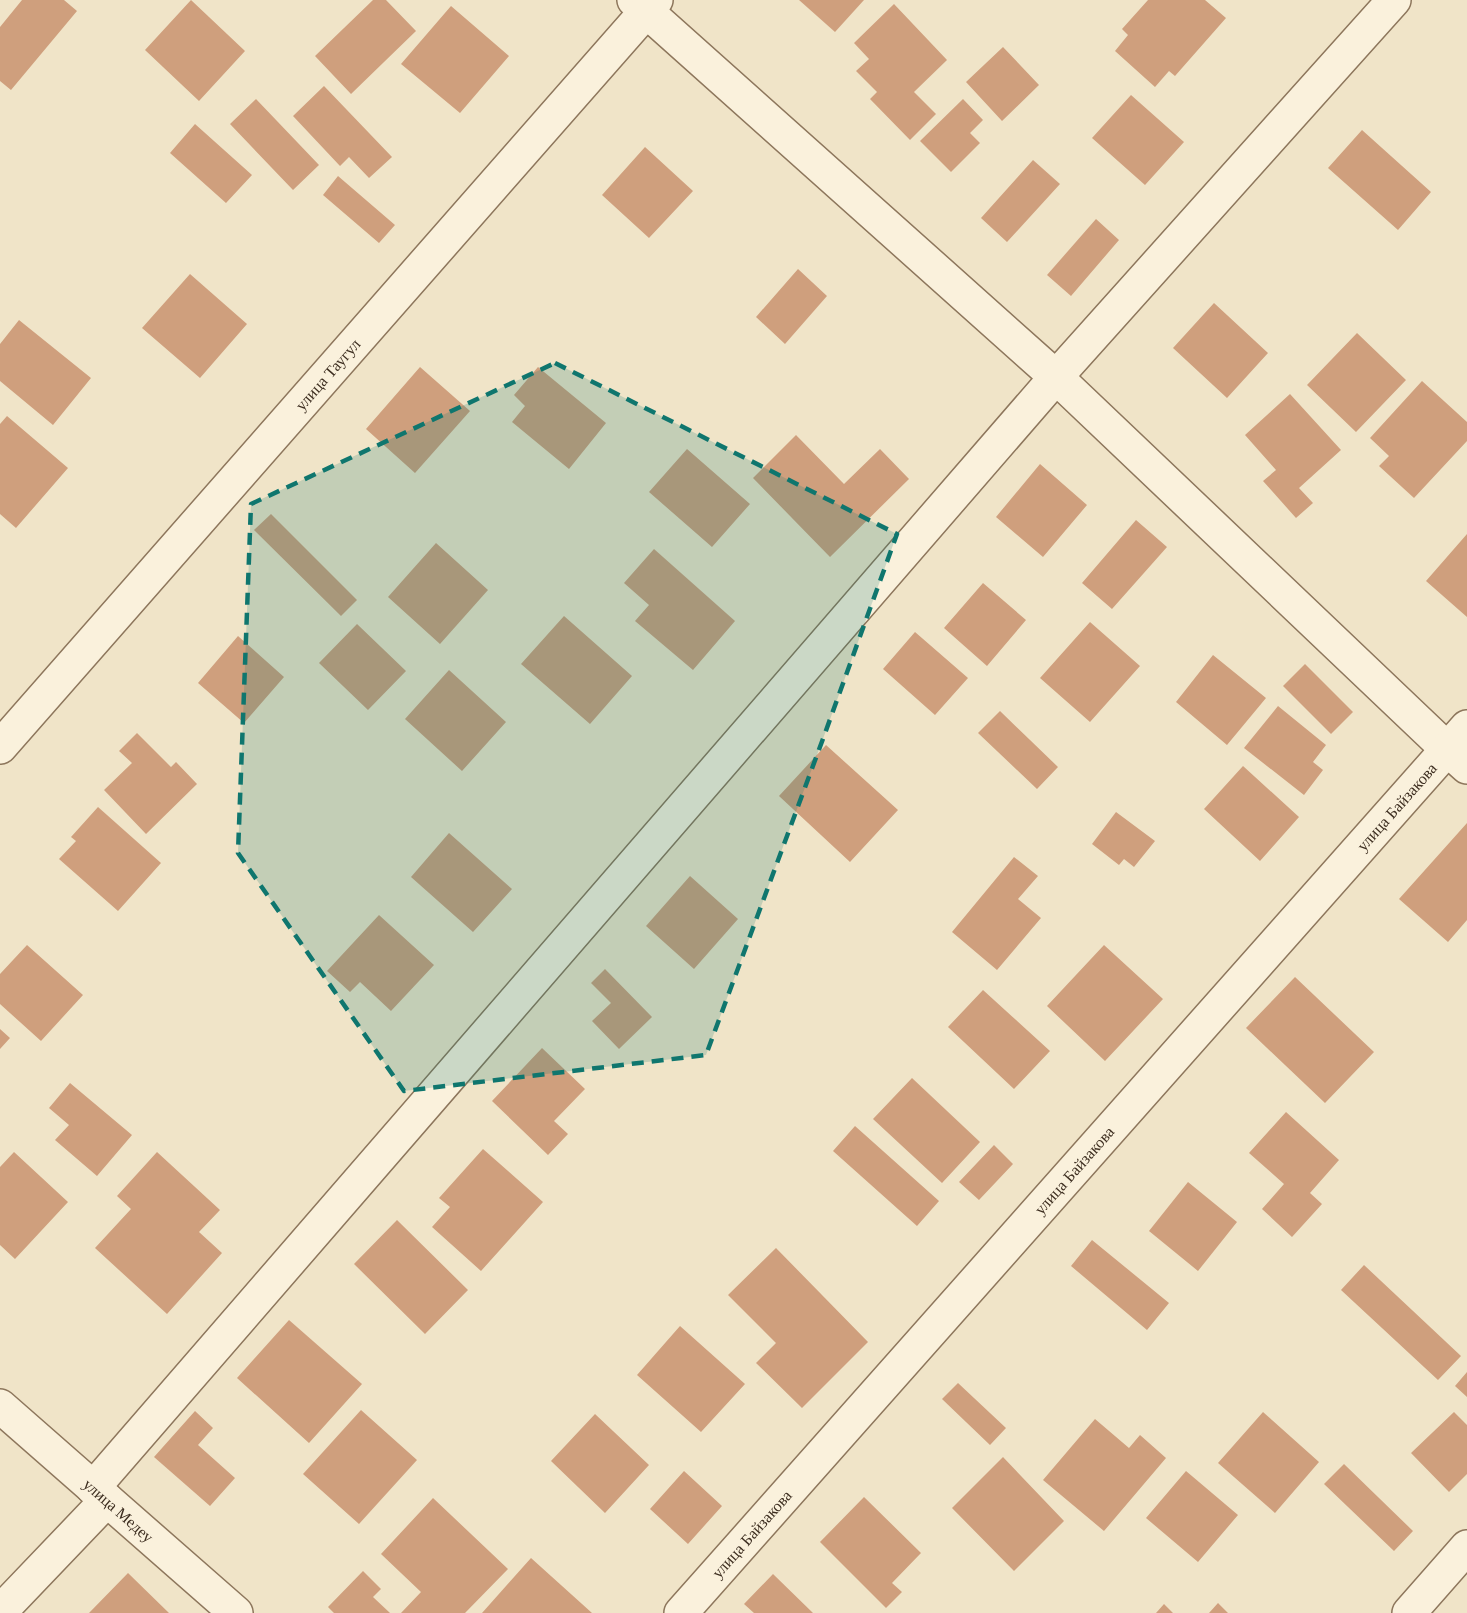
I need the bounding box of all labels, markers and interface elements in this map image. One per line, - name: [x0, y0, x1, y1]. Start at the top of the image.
- street label: улица Таугул: [292, 335, 363, 414]
- street label: улица Байзакова: [1353, 759, 1440, 854]
- street label: улица Байзакова: [1031, 1123, 1117, 1218]
- street label: улица Медеу: [80, 1475, 157, 1546]
- street label: улица Байзакова: [708, 1486, 795, 1582]

